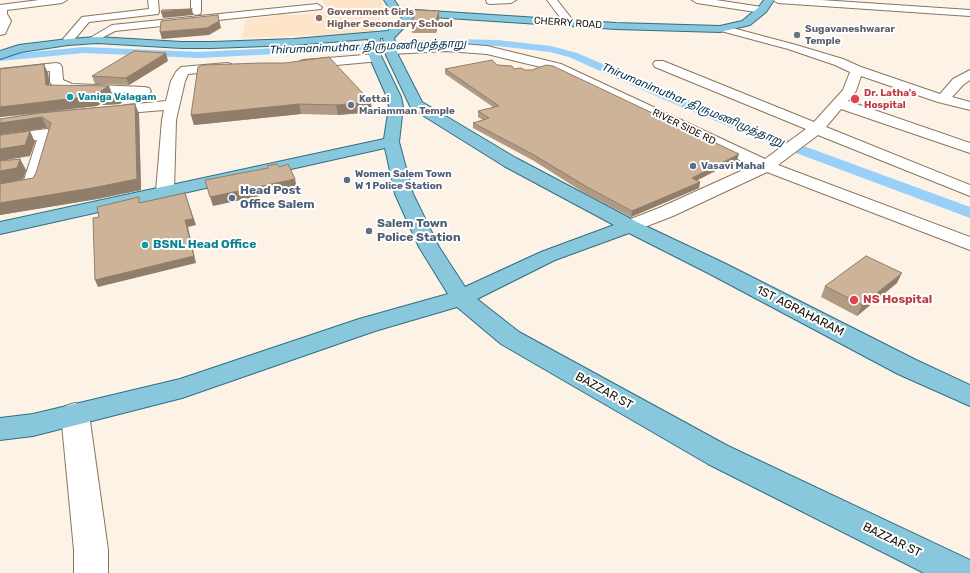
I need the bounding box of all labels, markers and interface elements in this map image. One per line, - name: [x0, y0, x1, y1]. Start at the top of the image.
- place label: Government Girls Higher Secondary School: [327, 6, 453, 30]
- marker: Government Girls Higher Secondary School: [314, 13, 324, 23]
- street label: CHERRY ROAD: [533, 15, 603, 31]
- place label: Sugavaneshwarar Temple: [805, 23, 895, 46]
- marker: Sugavaneshwarar Temple: [792, 30, 802, 40]
- water label: Thirumanimuthar திருமணிமுத்தாறு: [270, 37, 466, 57]
- water label: Thirumanimuthar திருமணிமுத்தாறு: [600, 61, 786, 149]
- place label: Dr. Latha's Hospital: [864, 87, 917, 110]
- place label: Vaniga Valagam: [78, 91, 156, 103]
- marker: Vaniga Valagam: [65, 92, 75, 102]
- place label: Kottai Mariamman Temple: [359, 93, 455, 116]
- marker: Dr. Latha's Hospital: [849, 93, 861, 105]
- marker: Kottai Mariamman Temple: [346, 100, 356, 110]
- street label: RIVER SIDE RD: [651, 107, 717, 147]
- place label: Vasavi Mahal: [701, 160, 765, 172]
- marker: Vasavi Mahal: [688, 161, 698, 171]
- place label: Women Salem Town W 1 Police Station: [355, 168, 452, 192]
- marker: Women Salem Town W 1 Police Station: [342, 175, 352, 185]
- place label: Head Post Office Salem: [240, 184, 314, 212]
- marker: Head Post Office Salem: [227, 193, 237, 203]
- place label: Salem Town Police Station: [377, 217, 461, 245]
- marker: Salem Town Police Station: [364, 226, 374, 236]
- place label: BSNL Head Office: [153, 238, 256, 252]
- marker: BSNL Head Office: [140, 240, 150, 250]
- street label: 1ST AGRAHARAM: [754, 283, 846, 339]
- place label: NS Hospital: [863, 293, 932, 307]
- marker: NS Hospital: [848, 294, 860, 306]
- street label: BAZZAR ST: [573, 369, 635, 413]
- street label: BAZZAR ST: [860, 520, 924, 560]

